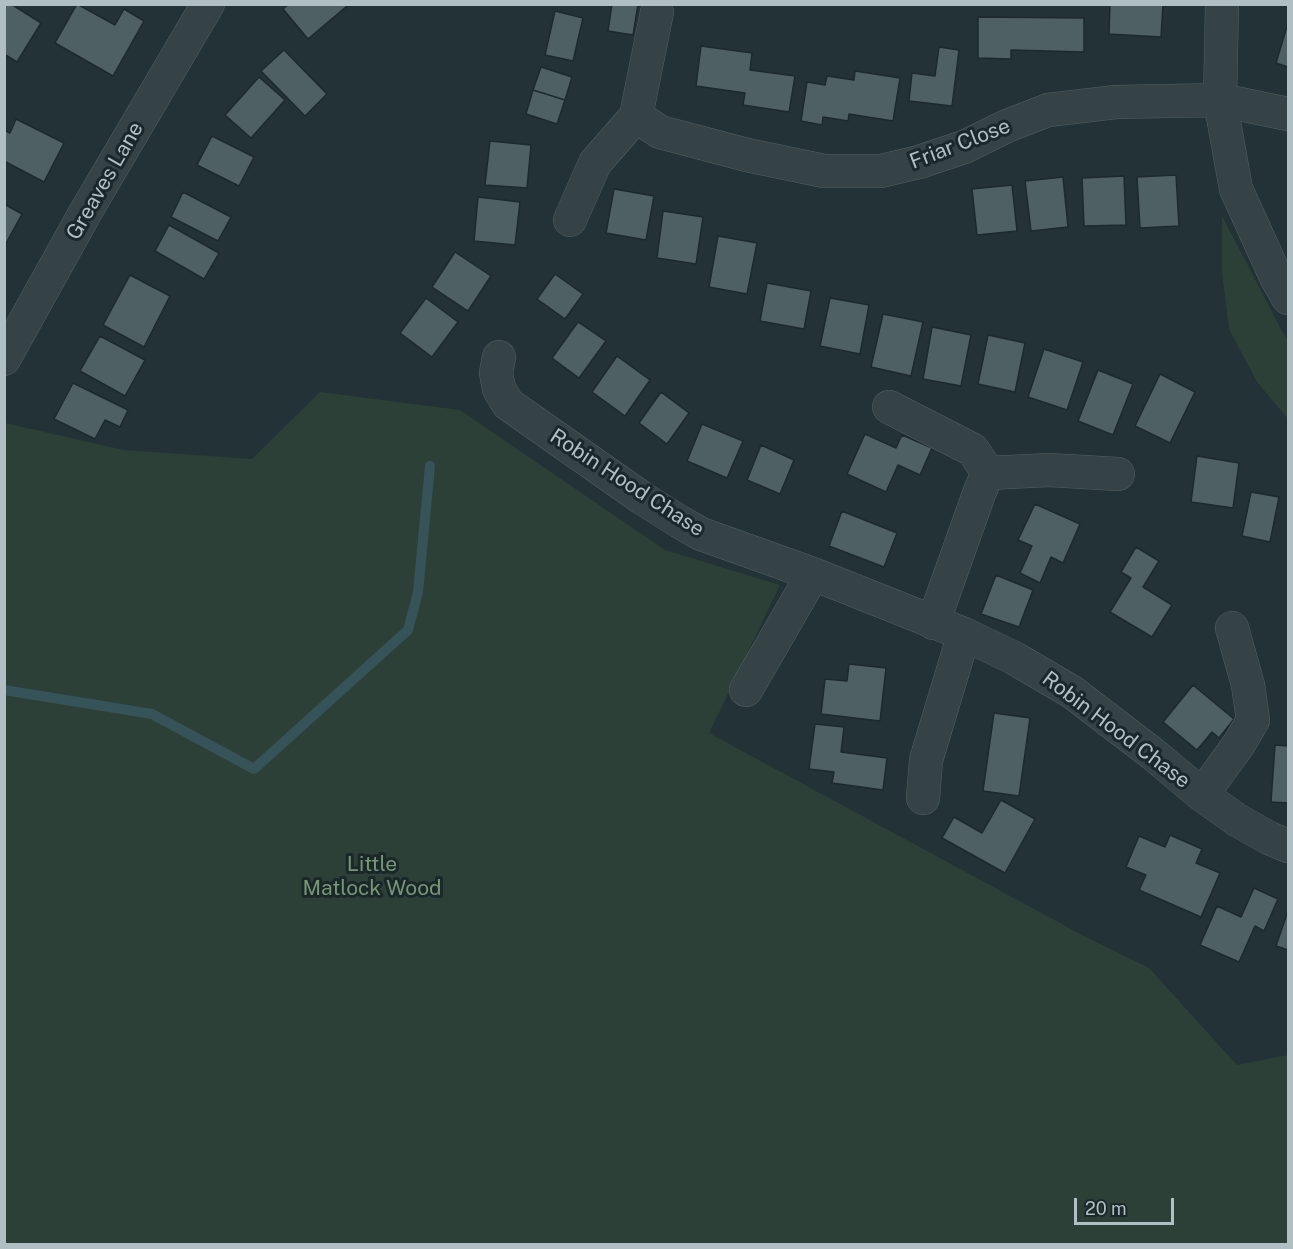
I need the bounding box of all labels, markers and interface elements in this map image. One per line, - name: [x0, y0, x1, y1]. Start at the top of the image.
- street label: Friar Close: [906, 113, 1014, 175]
- street label: Greaves Lane: [61, 118, 149, 244]
- street label: Robin Hood Chase: [545, 424, 709, 542]
- street label: Robin Hood Chase: [1037, 666, 1195, 794]
- park label: Little Matlock Wood: [302, 852, 442, 902]
- scale bar: [1077, 1186, 1178, 1224]
- text: 20 m: [1085, 1198, 1127, 1219]

